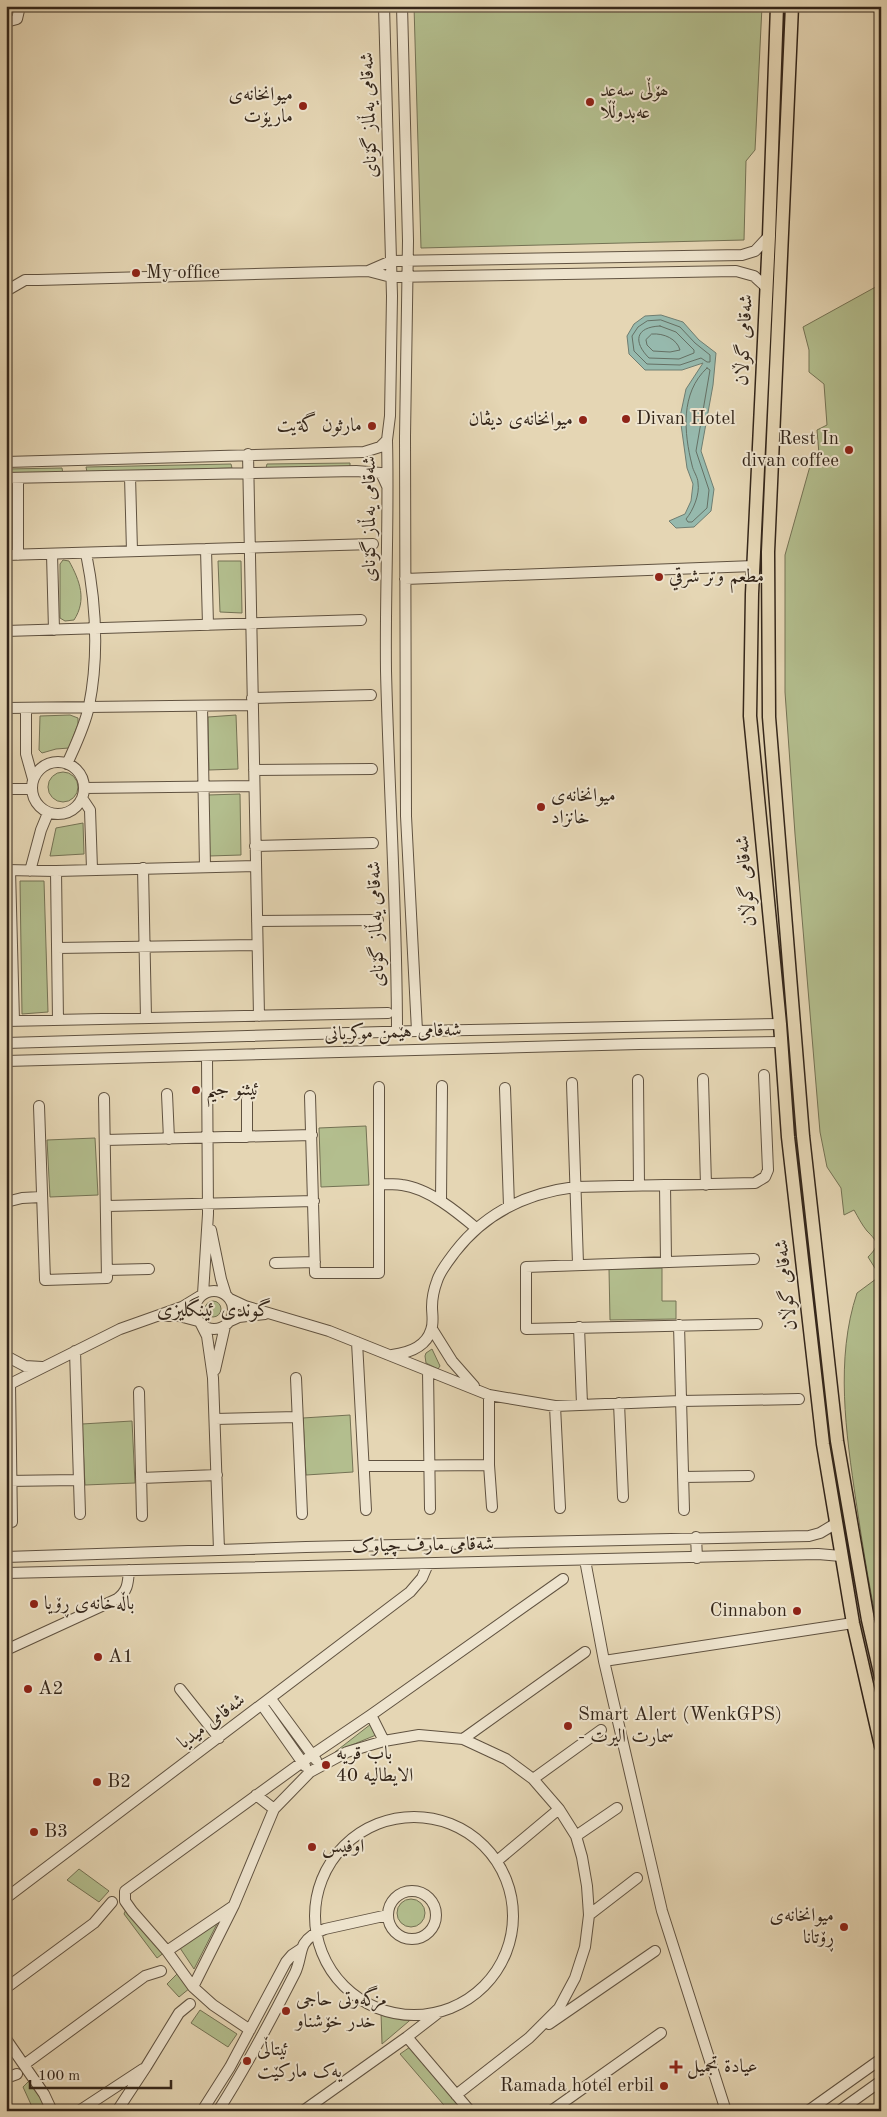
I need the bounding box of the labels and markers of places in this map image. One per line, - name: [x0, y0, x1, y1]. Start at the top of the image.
- place label: ھۆڵی سەعد عەبدوڵڵا: [600, 77, 668, 123]
- place label: میوانخانەی ماریۆت: [228, 86, 293, 128]
- marker: ھۆڵی سەعد عەبدوڵڵا: [584, 96, 596, 108]
- marker: میوانخانەی ماریۆت: [297, 100, 309, 112]
- place label: My office: [146, 264, 220, 283]
- marker: My office: [130, 267, 142, 279]
- place label: میوانخانەی دیڤان: [469, 410, 573, 431]
- place label: Divan Hotel: [636, 410, 735, 429]
- place label: مارثون گةيت: [277, 411, 362, 437]
- marker: Divan Hotel: [620, 413, 632, 425]
- marker: میوانخانەی دیڤان: [577, 414, 589, 426]
- marker: مارثون گةيت: [366, 420, 378, 432]
- place label: Rest In divan coffee: [742, 430, 839, 471]
- marker: Rest In divan coffee: [843, 444, 855, 456]
- place label: مطعم وتر شرقي: [669, 567, 764, 594]
- marker: مطعم وتر شرقي: [653, 571, 665, 583]
- place label: میوانخانەی خانزاد: [551, 787, 616, 828]
- marker: میوانخانەی خانزاد: [535, 801, 547, 813]
- place label: ئيثنو جيم: [206, 1081, 259, 1108]
- marker: ئيثنو جيم: [190, 1084, 202, 1096]
- place label: باڵەخانەی ڕۆیا: [44, 1591, 134, 1618]
- marker: باڵەخانەی ڕۆیا: [28, 1598, 40, 1610]
- place label: Cinnabon: [710, 1602, 787, 1621]
- marker: Cinnabon: [791, 1605, 803, 1617]
- place label: A1: [108, 1648, 134, 1667]
- marker: A1: [92, 1651, 104, 1663]
- place label: A2: [38, 1680, 64, 1699]
- marker: A2: [22, 1683, 34, 1695]
- place label: Smart Alert (WenkGPS) - سمارت اليرت: [578, 1705, 782, 1747]
- marker: Smart Alert (WenkGPS) - سمارت اليرت: [562, 1720, 574, 1732]
- place label: باب قريه الايطاليه 40: [336, 1745, 413, 1787]
- marker: باب قريه الايطاليه 40: [320, 1759, 332, 1771]
- place label: B2: [107, 1773, 131, 1792]
- marker: B2: [91, 1776, 103, 1788]
- place label: B3: [44, 1823, 68, 1842]
- marker: B3: [28, 1826, 40, 1838]
- place label: اوفيس: [322, 1838, 364, 1858]
- marker: اوفيس: [306, 1841, 318, 1853]
- place label: میوانخانەی ڕۆتانا: [769, 1907, 834, 1952]
- marker: میوانخانەی ڕۆتانا: [838, 1921, 850, 1933]
- place label: مزگه‌وتی حاجی خدر خۆشناو: [294, 1985, 387, 2033]
- marker: مزگه‌وتی حاجی خدر خۆشناو: [280, 2005, 292, 2017]
- place label: ئیتاڵی یەک مارکێت: [257, 2036, 343, 2083]
- marker: ئیتاڵی یەک مارکێت: [241, 2055, 253, 2067]
- place label: عيادة تجميل: [687, 2056, 758, 2079]
- marker: عيادة تجميل: [669, 2060, 683, 2074]
- place label: Ramada hotel erbil: [500, 2077, 654, 2096]
- marker: Ramada hotel erbil: [658, 2080, 670, 2092]

